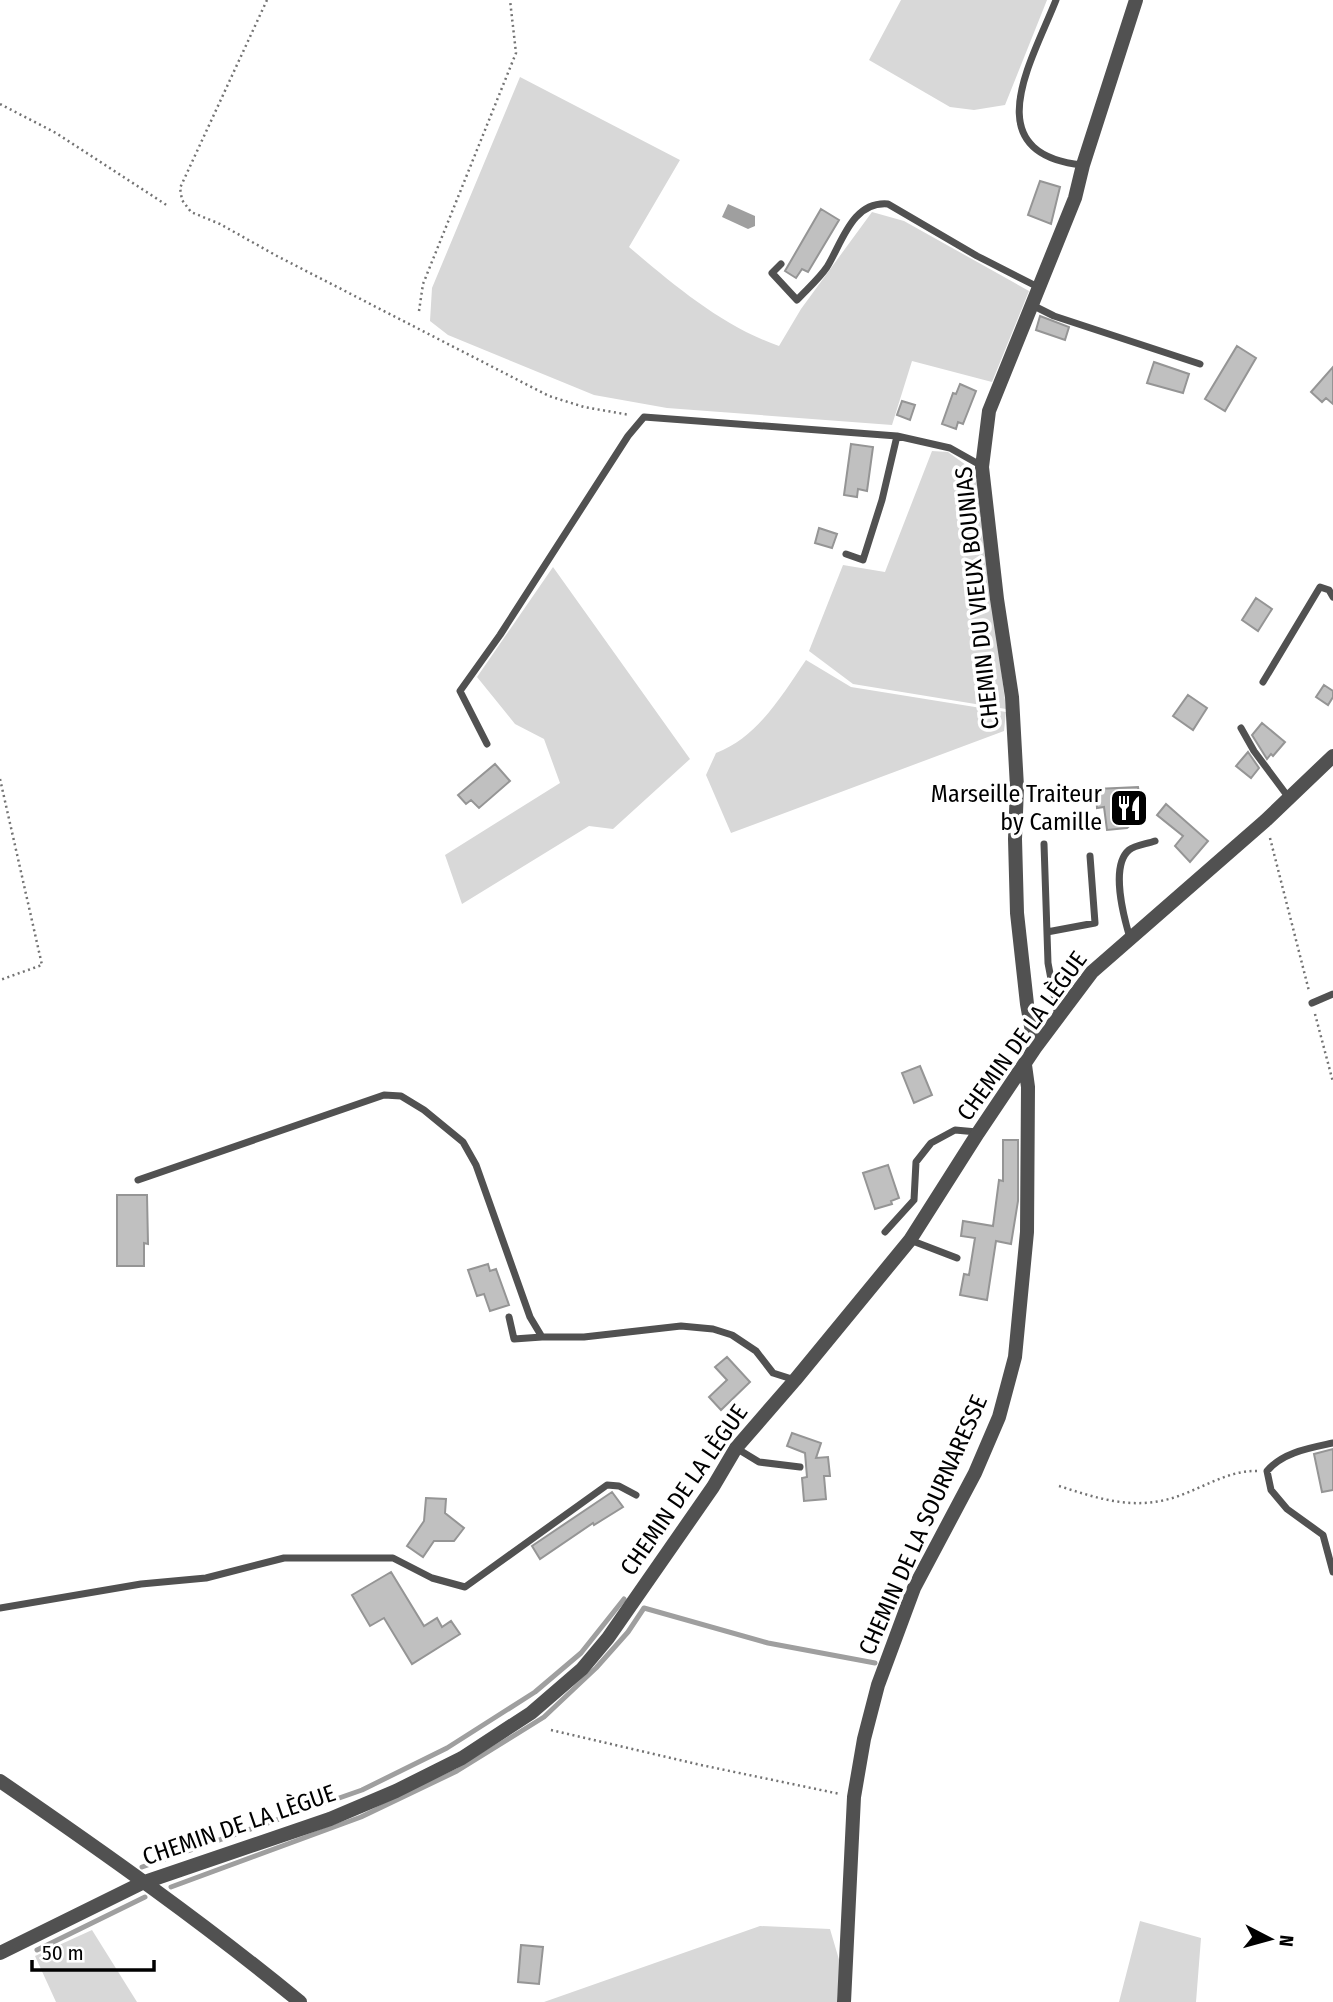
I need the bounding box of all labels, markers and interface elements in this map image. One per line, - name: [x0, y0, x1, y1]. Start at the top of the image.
- street label: CHEMIN DU VIEUX BOUNIAS: [949, 465, 1005, 731]
- place label: Marseille Traiteur by Camille: [931, 780, 1103, 836]
- restaurant icon: Marseille Traiteur by Camille: [1108, 787, 1150, 829]
- street label: CHEMIN DE LA LÈGUE: [950, 945, 1093, 1126]
- street label: CHEMIN DE LA SOURNARESSE: [853, 1391, 993, 1659]
- street label: CHEMIN DE LA LÈGUE: [614, 1399, 753, 1581]
- street label: CHEMIN DE LA LÈGUE: [139, 1778, 339, 1871]
- north arrow: [1235, 1904, 1305, 1974]
- scale bar: [32, 1928, 154, 1972]
- text: N: [1274, 1934, 1298, 1948]
- text: 50 m: [42, 1940, 84, 1966]

